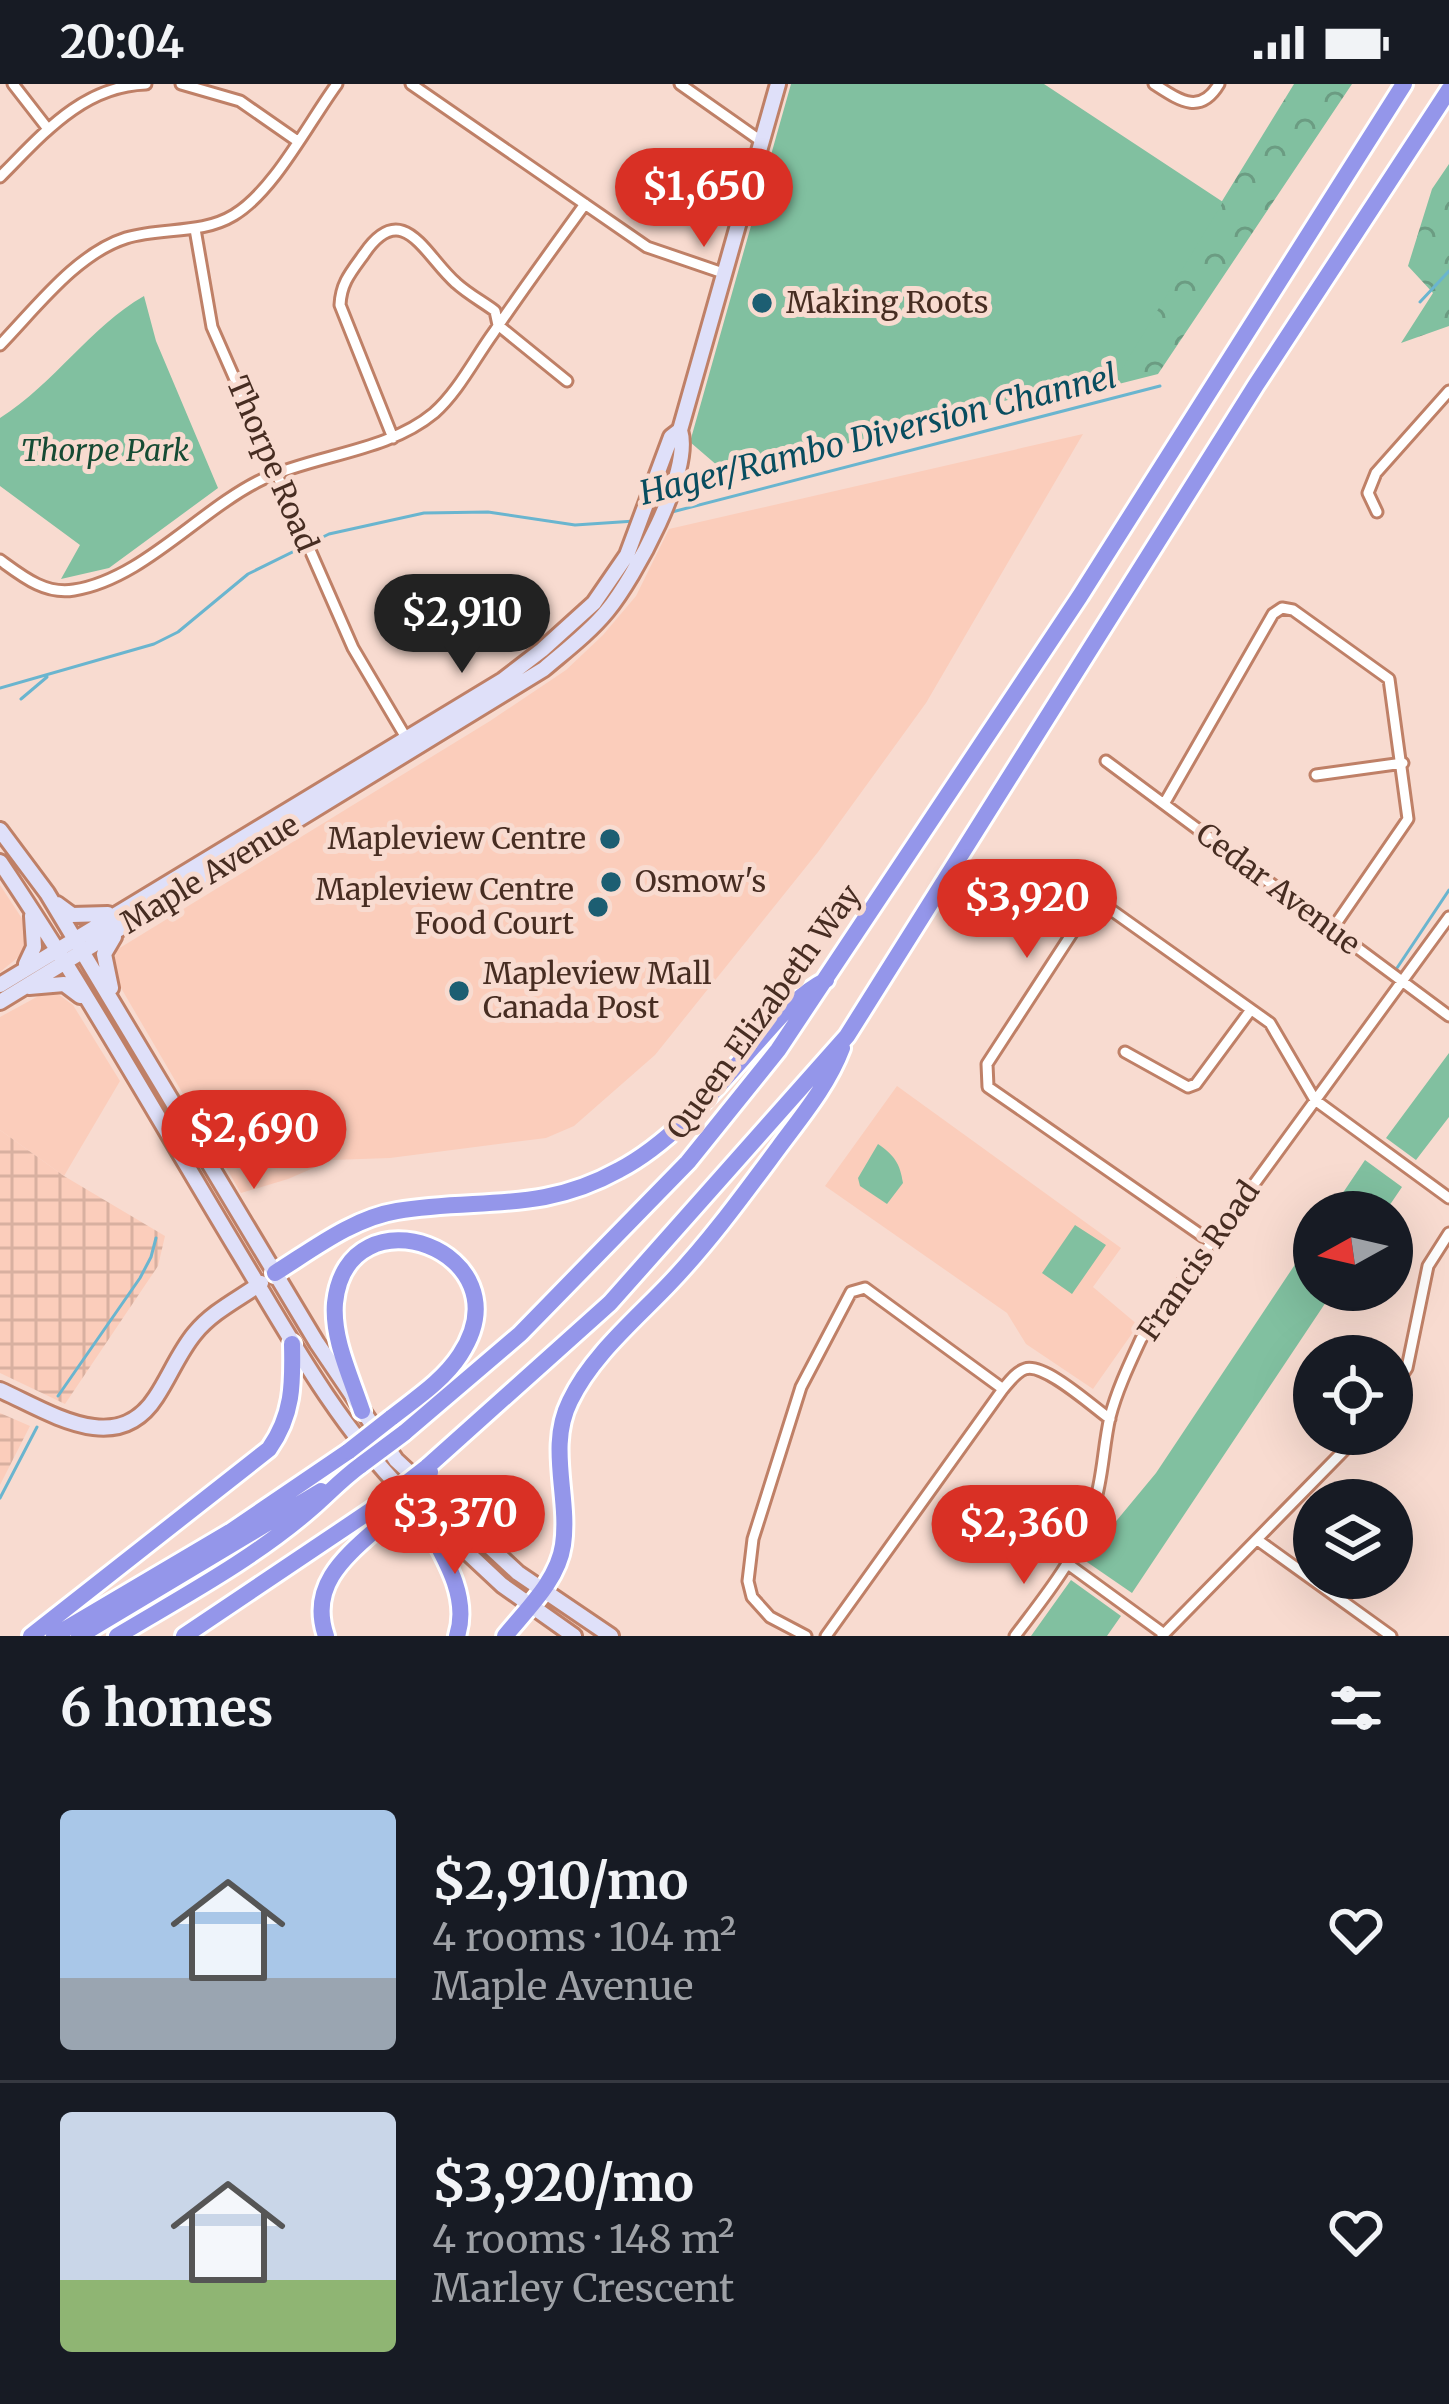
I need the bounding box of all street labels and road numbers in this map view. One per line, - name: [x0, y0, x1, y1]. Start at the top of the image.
- street label: Thorpe Road: [219, 370, 327, 557]
- street label: Maple Avenue: [114, 805, 305, 941]
- street label: Cedar Avenue: [1189, 814, 1368, 962]
- street label: Queen Elizabeth Way: [658, 876, 869, 1146]
- street label: Francis Road: [1129, 1173, 1267, 1348]

